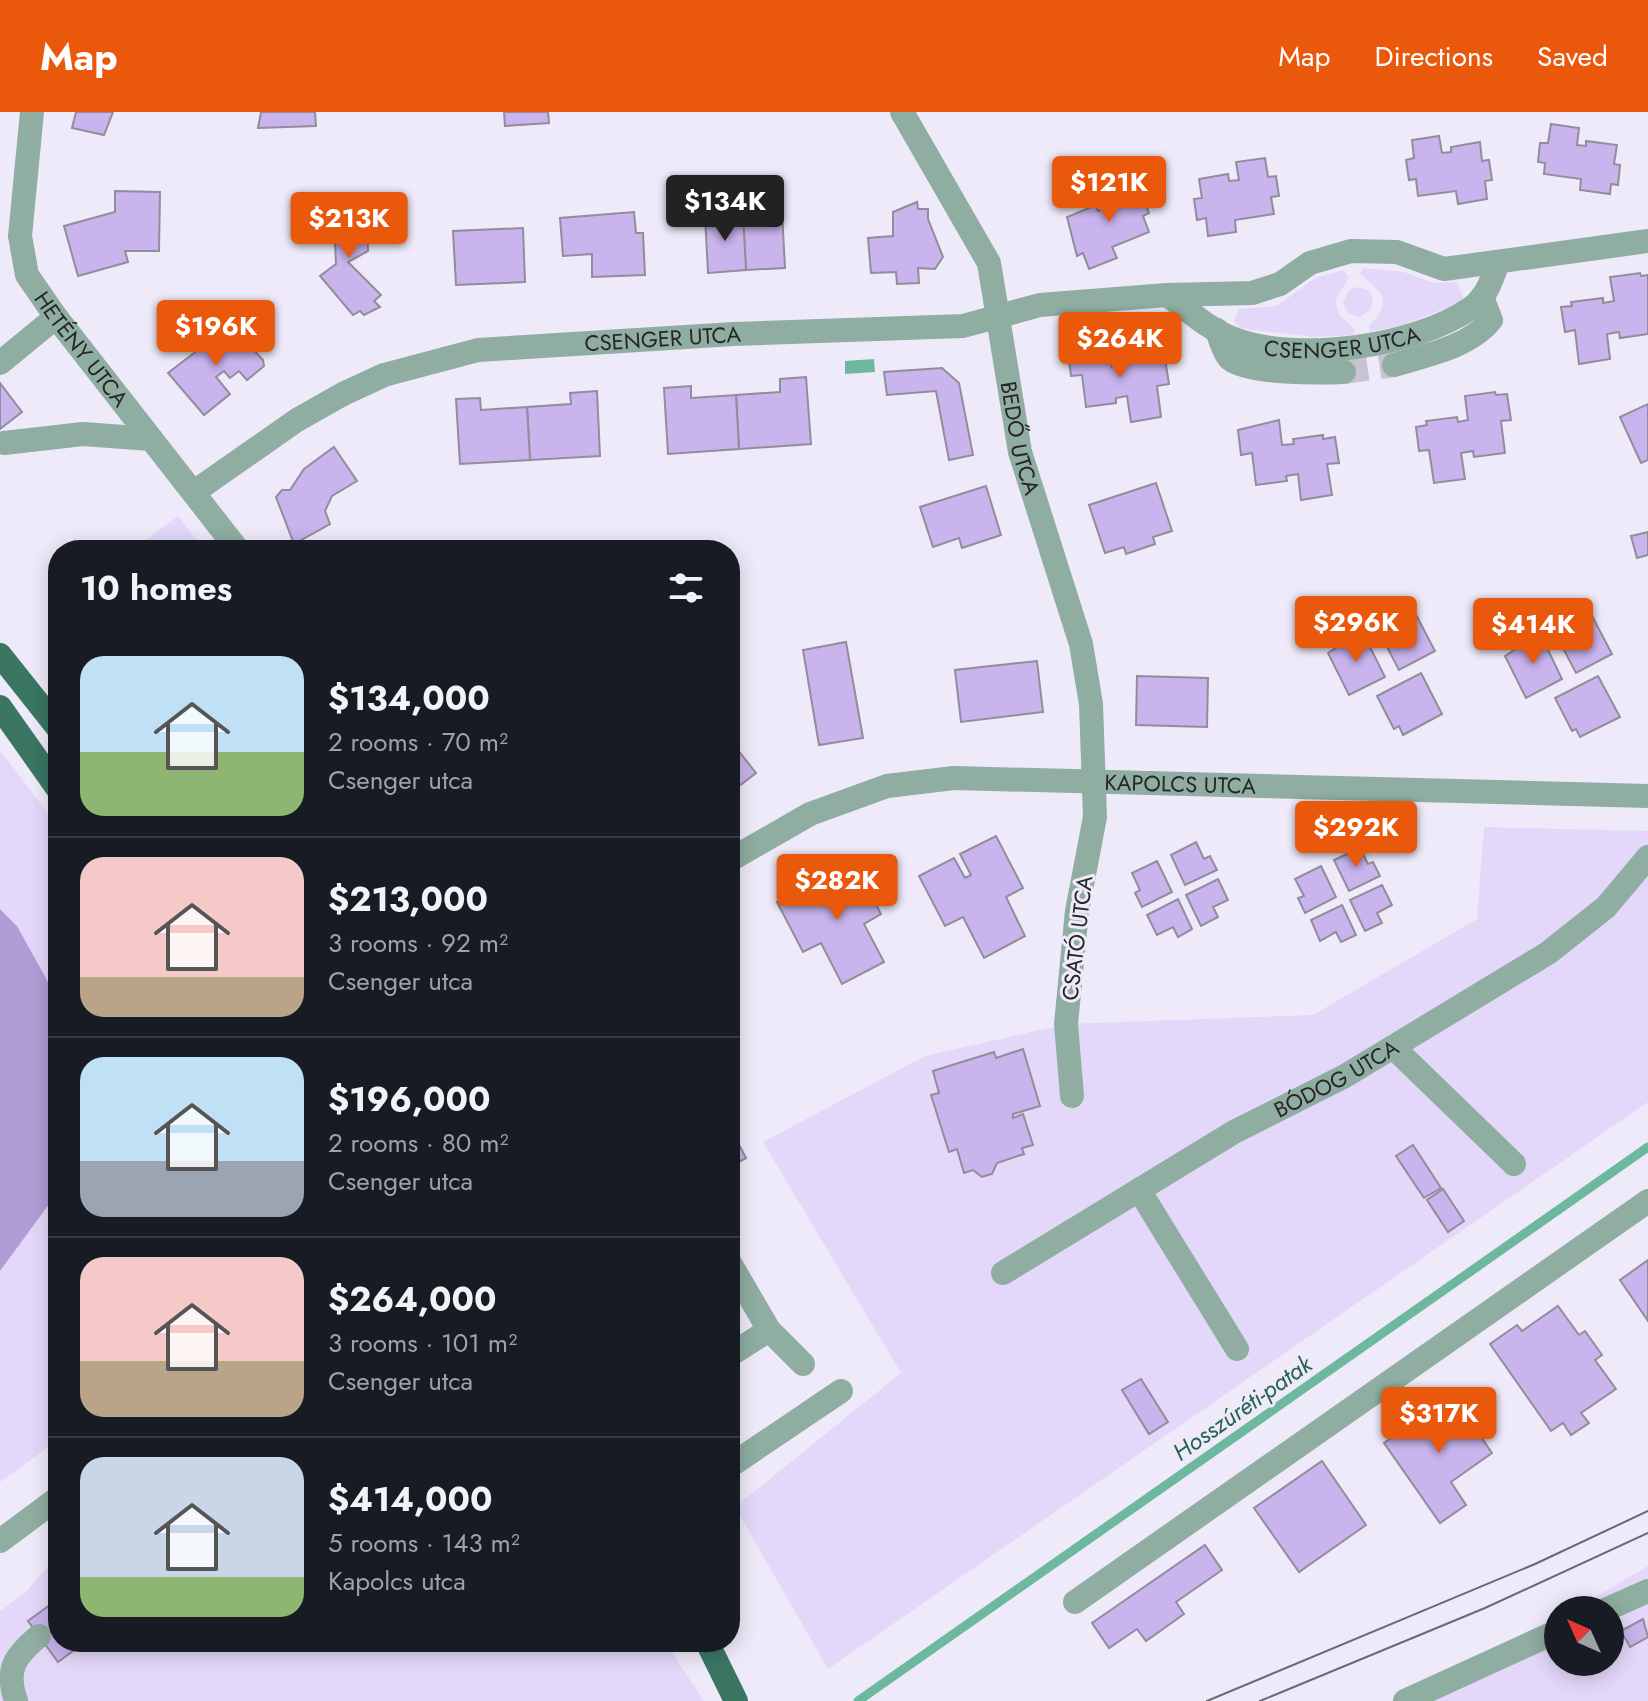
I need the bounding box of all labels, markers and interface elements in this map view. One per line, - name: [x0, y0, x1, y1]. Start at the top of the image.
- text: Map: [40, 29, 118, 84]
- text: Map: [1278, 36, 1330, 77]
- text: Directions: [1374, 36, 1493, 77]
- text: Saved: [1537, 36, 1608, 77]
- pin: $121K: [1053, 156, 1165, 224]
- text: $121K: [1070, 163, 1148, 201]
- pin: $134K: [669, 175, 781, 243]
- text: $134K: [684, 182, 766, 220]
- pin: $213K: [293, 192, 405, 260]
- text: $213K: [309, 199, 389, 237]
- street label: HETÉNY UTCA: [27, 285, 137, 414]
- pin: $196K: [160, 300, 272, 368]
- text: $196K: [175, 307, 257, 345]
- pin: $264K: [1064, 312, 1176, 380]
- street label: CSENGER UTCA: [1262, 317, 1424, 366]
- street label: CSENGER UTCA: [584, 318, 742, 359]
- text: $264K: [1077, 319, 1163, 357]
- street label: BEDŐ UTCA: [993, 379, 1049, 499]
- text: 10 homes: [80, 564, 232, 613]
- icon: filters: [664, 566, 708, 610]
- pin: $296K: [1300, 596, 1412, 664]
- pin: $414K: [1477, 598, 1589, 666]
- text: $296K: [1313, 603, 1399, 641]
- text: $414K: [1491, 605, 1575, 643]
- text: $134,000: [328, 674, 490, 723]
- icon: home: [144, 688, 240, 784]
- text: 2 rooms · 70 m²: [328, 723, 508, 761]
- text: Csenger utca: [328, 761, 473, 799]
- street label: KAPOLCS UTCA: [1104, 766, 1257, 802]
- pin: $292K: [1300, 801, 1412, 869]
- text: $292K: [1313, 808, 1399, 846]
- pin: $282K: [781, 854, 893, 922]
- text: $282K: [795, 861, 879, 899]
- street label: CSATÓ UTCA: [1053, 873, 1101, 1002]
- text: $213,000: [328, 875, 488, 924]
- icon: home: [144, 889, 240, 985]
- text: 3 rooms · 92 m²: [328, 924, 508, 962]
- text: Csenger utca: [328, 962, 473, 1000]
- street label: BÓDOG UTCA: [1268, 1031, 1405, 1125]
- text: $196,000: [328, 1075, 491, 1124]
- icon: home: [144, 1089, 240, 1185]
- text: 2 rooms · 80 m²: [328, 1124, 509, 1162]
- text: Csenger utca: [328, 1162, 473, 1200]
- text: $264,000: [328, 1275, 496, 1324]
- icon: home: [144, 1289, 240, 1385]
- text: 3 rooms · 101 m²: [328, 1324, 517, 1362]
- water label: Hosszúréti-patak: [1165, 1346, 1320, 1469]
- text: Csenger utca: [328, 1362, 473, 1400]
- pin: $317K: [1383, 1387, 1495, 1455]
- text: $317K: [1399, 1394, 1479, 1432]
- text: $414,000: [328, 1475, 492, 1524]
- icon: home: [144, 1489, 240, 1585]
- text: 5 rooms · 143 m²: [328, 1524, 520, 1562]
- text: Kapolcs utca: [328, 1562, 466, 1600]
- north arrow: [1544, 1596, 1624, 1676]
- map controls: [1544, 1596, 1624, 1676]

